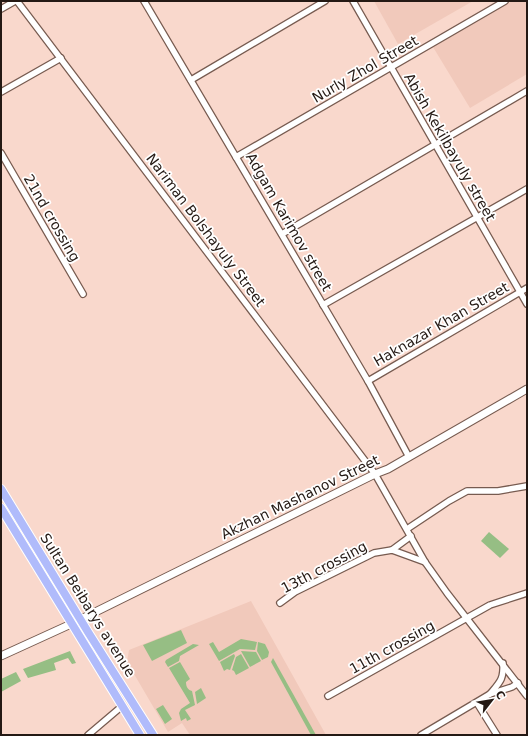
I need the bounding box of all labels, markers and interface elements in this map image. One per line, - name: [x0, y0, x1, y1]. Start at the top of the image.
- street label: Nurly Zhol Street: [309, 32, 421, 106]
- street label: Abish Kekilbayuly street: [401, 70, 499, 224]
- street label: Nariman Bolshayuly Street: [143, 150, 269, 310]
- street label: Adgam Karimov street: [243, 150, 335, 294]
- street label: 21nd crossing: [21, 172, 83, 264]
- street label: Haknazar Khan Street: [371, 278, 512, 369]
- street label: Akzhan Mashanov Street: [218, 451, 382, 542]
- street label: Sultan Beibarys avenue: [37, 530, 139, 680]
- street label: 13th crossing: [278, 538, 370, 596]
- street label: 11th crossing: [347, 617, 437, 677]
- north arrow: [472, 680, 512, 720]
- text: С: [492, 688, 508, 702]

